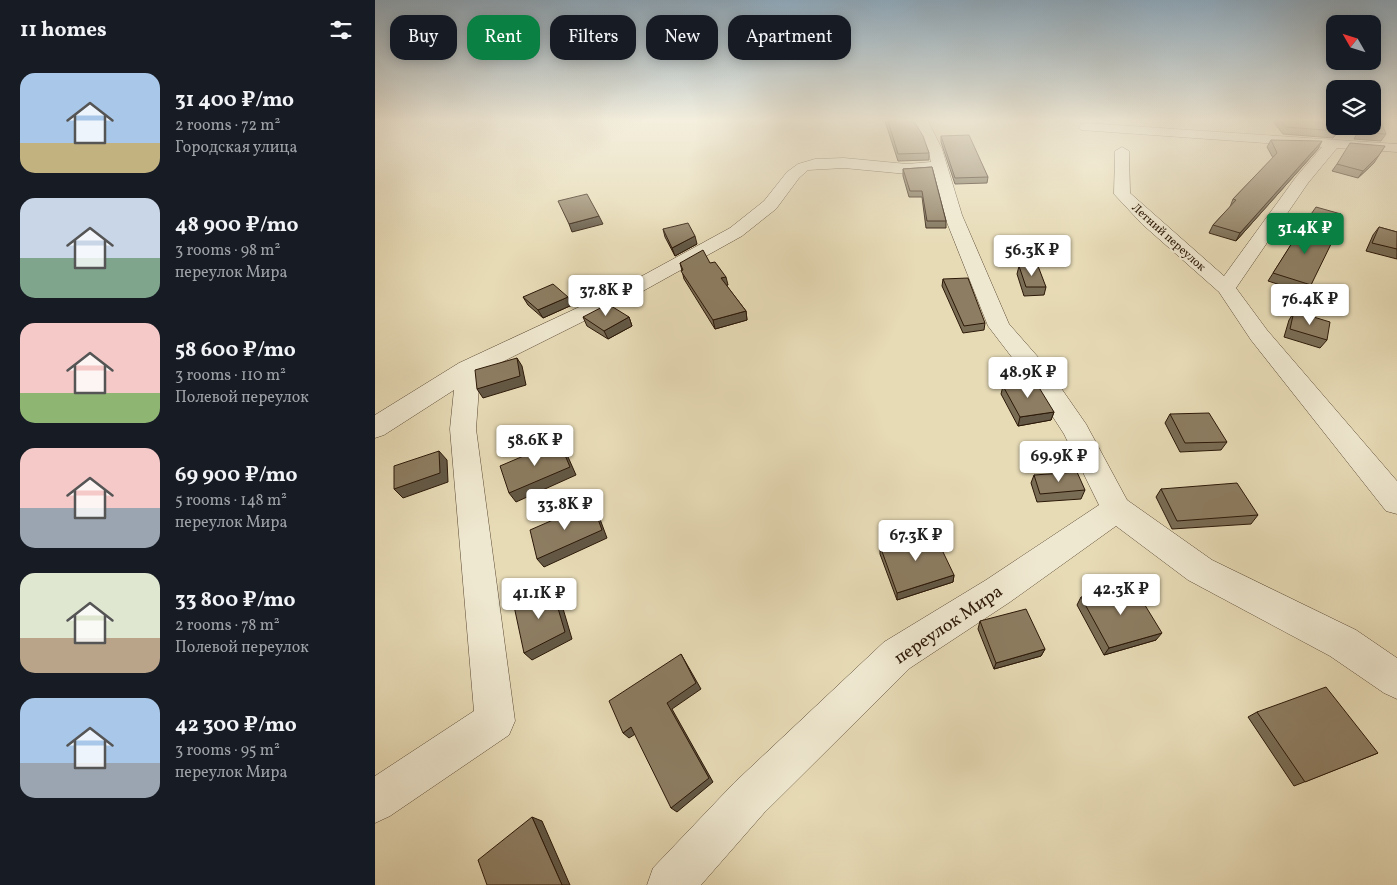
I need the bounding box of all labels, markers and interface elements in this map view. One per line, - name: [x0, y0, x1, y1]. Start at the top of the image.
- chip: Buy: [390, 15, 457, 60]
- chip: Rent: [467, 15, 540, 60]
- chip: Filters: [550, 15, 636, 60]
- chip: New: [646, 15, 718, 60]
- chip: Apartment: [728, 15, 851, 60]
- north arrow: [1326, 15, 1381, 70]
- map controls: [1326, 15, 1381, 135]
- text: 11 homes: [20, 16, 107, 45]
- icon: filters: [327, 16, 355, 44]
- button: layers: [1326, 80, 1381, 135]
- text: 31 400 ₽/mo: [175, 86, 294, 115]
- icon: home: [60, 93, 120, 153]
- text: 2 rooms · 72 m²: [175, 115, 280, 137]
- text: Городская улица: [175, 137, 297, 159]
- street label: Летний переулок: [1128, 200, 1209, 276]
- text: 48 900 ₽/mo: [175, 211, 298, 240]
- pin: 31.4K ₽: [1259, 212, 1351, 255]
- icon: home: [60, 218, 120, 278]
- text: 31.4K ₽: [1278, 218, 1332, 240]
- pin: 56.3K ₽: [986, 234, 1078, 277]
- text: 3 rooms · 98 m²: [175, 240, 280, 262]
- text: 56.3K ₽: [1005, 240, 1059, 262]
- text: переулок Мира: [175, 262, 287, 284]
- pin: 37.8K ₽: [560, 274, 652, 317]
- text: 37.8K ₽: [579, 280, 633, 302]
- pin: 76.4K ₽: [1264, 284, 1356, 326]
- text: 76.4K ₽: [1282, 289, 1338, 311]
- text: 58 600 ₽/mo: [175, 336, 296, 365]
- icon: home: [60, 343, 120, 403]
- pin: 48.9K ₽: [982, 356, 1074, 399]
- text: 48.9K ₽: [999, 362, 1057, 384]
- text: 3 rooms · 110 m²: [175, 365, 286, 387]
- text: Полевой переулок: [175, 387, 309, 409]
- pin: 58.6K ₽: [489, 424, 581, 467]
- text: 58.6K ₽: [507, 430, 563, 452]
- pin: 69.9K ₽: [1013, 440, 1105, 483]
- text: 69.9K ₽: [1031, 446, 1087, 468]
- text: 69 900 ₽/mo: [175, 461, 298, 490]
- icon: home: [60, 468, 120, 528]
- pin: 33.8K ₽: [519, 488, 611, 531]
- text: 5 rooms · 148 m²: [175, 490, 287, 512]
- text: 33.8K ₽: [537, 494, 593, 516]
- text: переулок Мира: [175, 512, 287, 534]
- pin: 67.3K ₽: [870, 520, 962, 562]
- text: 67.3K ₽: [890, 525, 943, 547]
- pin: 42.3K ₽: [1075, 574, 1167, 616]
- pin: 41.1K ₽: [493, 578, 585, 620]
- text: 42.3K ₽: [1093, 579, 1149, 601]
- street label: переулок Мира: [889, 580, 1008, 671]
- text: 41.1K ₽: [513, 583, 565, 605]
- text: 33 800 ₽/mo: [175, 586, 295, 615]
- icon: home: [60, 593, 120, 653]
- text: 2 rooms · 78 m²: [175, 615, 280, 637]
- text: Полевой переулок: [175, 637, 309, 659]
- text: 42 300 ₽/mo: [175, 711, 297, 740]
- icon: home: [60, 718, 120, 778]
- text: 3 rooms · 95 m²: [175, 740, 280, 762]
- text: переулок Мира: [175, 762, 287, 784]

